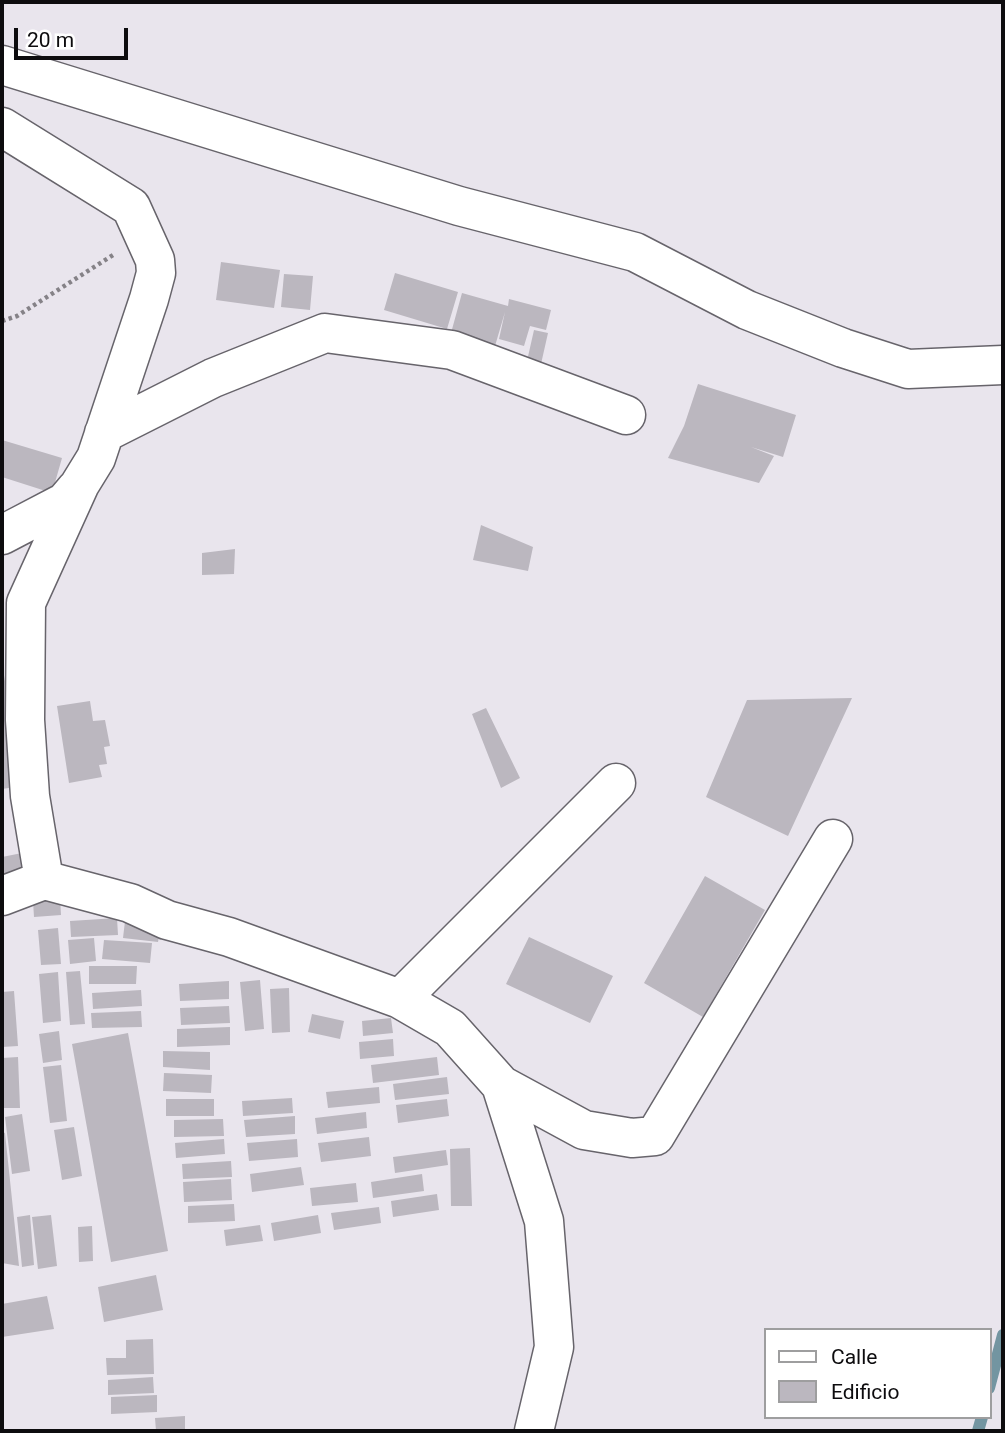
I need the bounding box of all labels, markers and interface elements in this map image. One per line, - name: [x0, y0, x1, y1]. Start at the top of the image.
- scale bar: [18, 14, 131, 58]
- text: 20 m: [27, 28, 74, 52]
- legend: [764, 1328, 991, 1419]
- text: Calle: [831, 1345, 877, 1369]
- text: Edificio: [831, 1380, 899, 1404]

